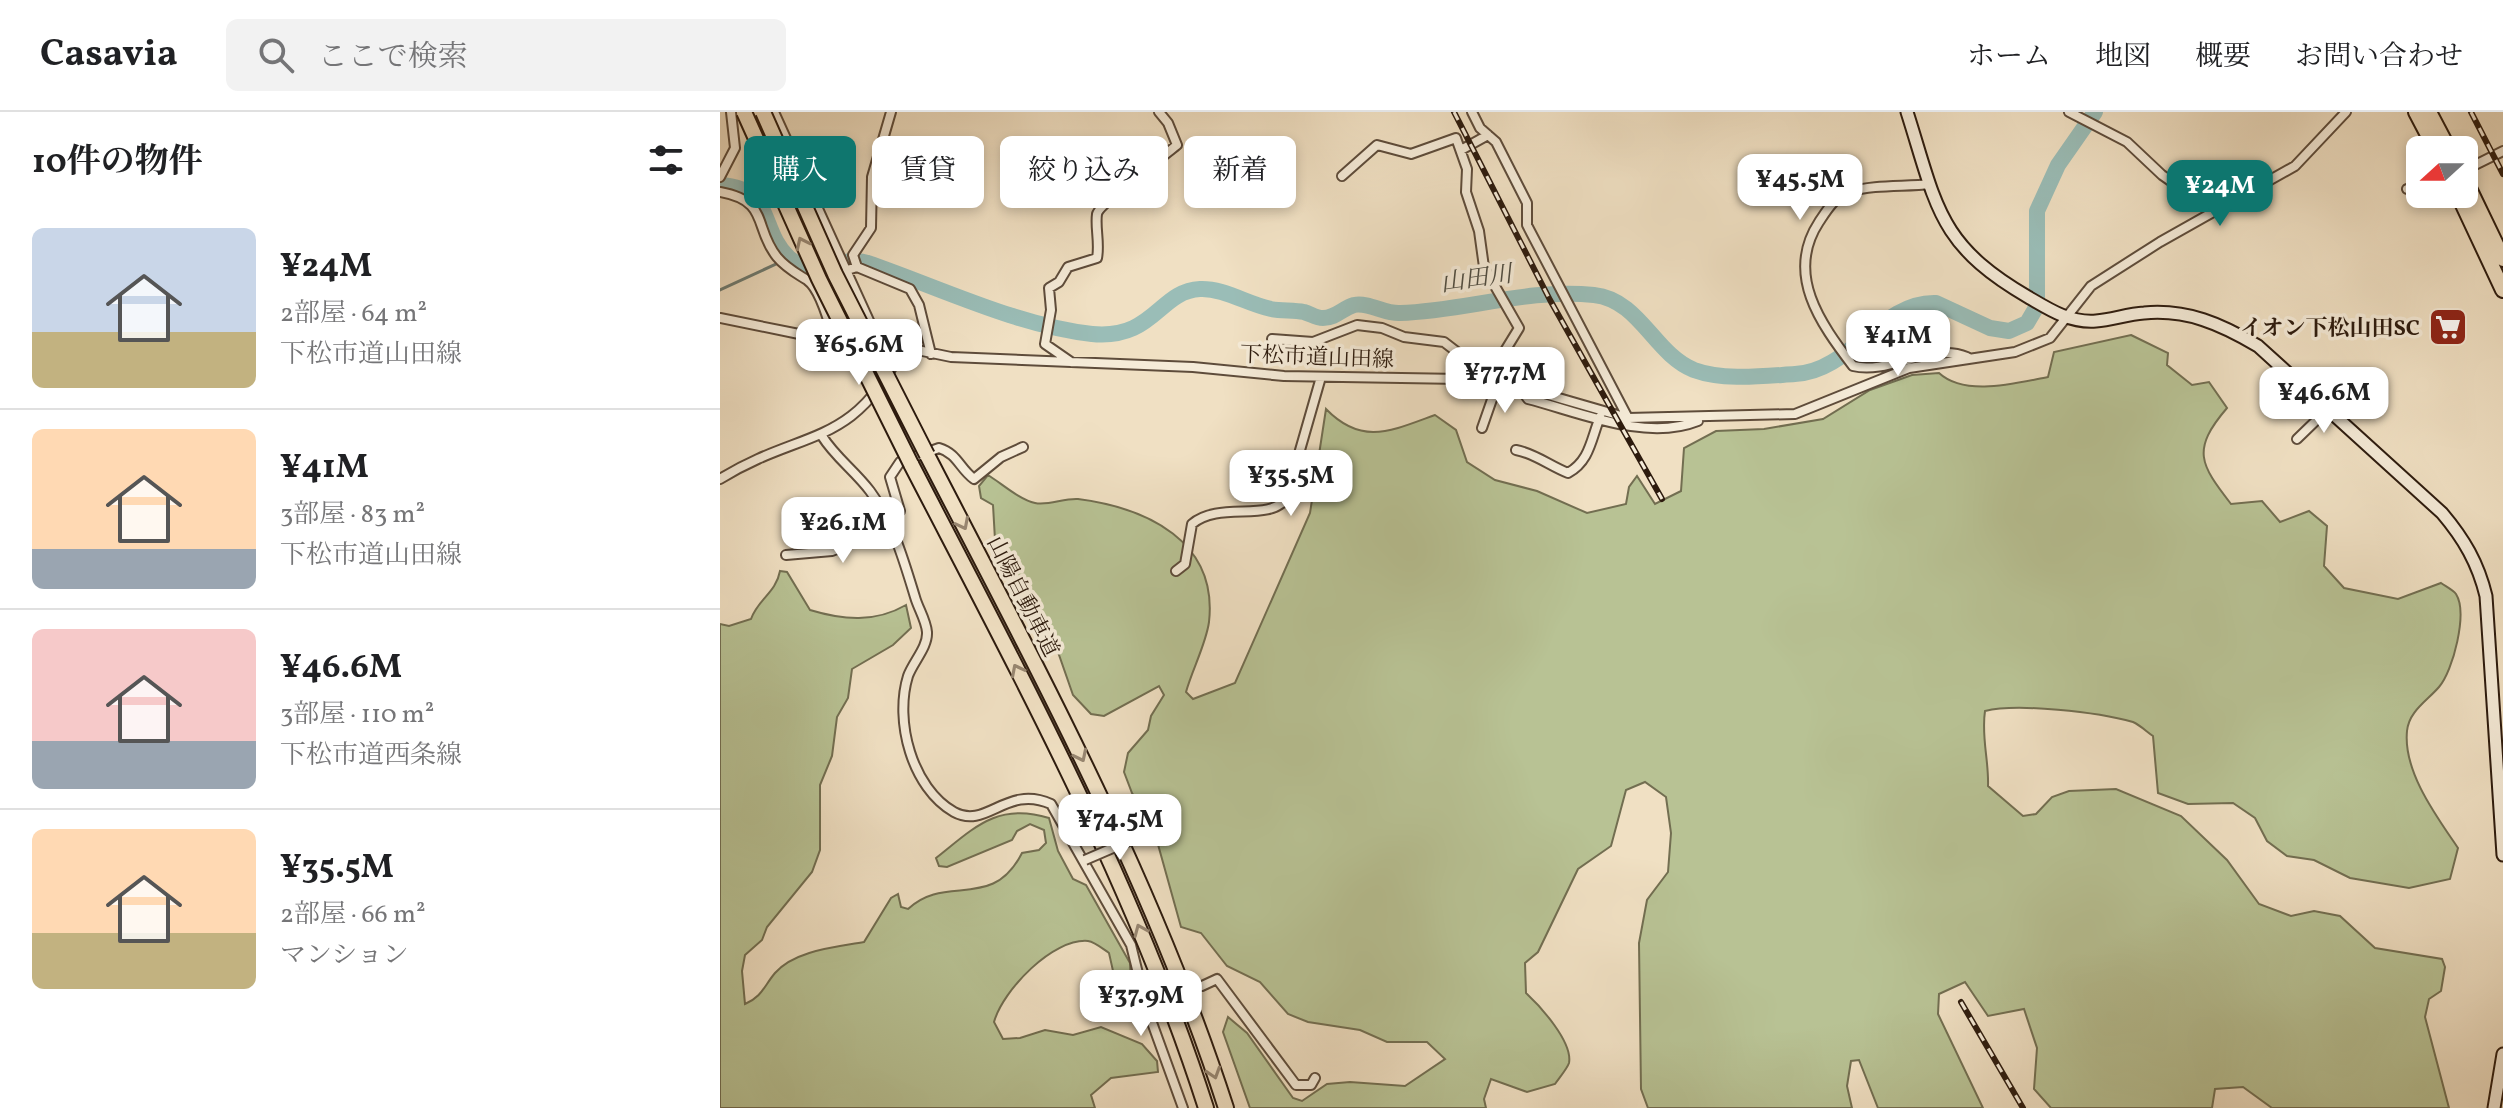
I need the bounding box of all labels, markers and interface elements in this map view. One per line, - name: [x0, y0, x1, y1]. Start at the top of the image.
- search box: [226, 19, 786, 91]
- text: Casavia: [40, 29, 178, 82]
- icon: search: [254, 33, 298, 77]
- text: ここで検索: [318, 37, 468, 79]
- text: ホーム: [1967, 38, 2051, 77]
- text: 地図: [2095, 38, 2151, 77]
- text: 概要: [2195, 38, 2251, 77]
- text: お問い合わせ: [2295, 38, 2463, 77]
- chip: 購入: [744, 136, 856, 208]
- chip: 賃貸: [872, 136, 984, 208]
- chip: 絞り込み: [1000, 136, 1168, 208]
- chip: 新着: [1184, 136, 1296, 208]
- north arrow: [2406, 136, 2478, 208]
- map controls: [2406, 136, 2478, 208]
- icon: filters: [644, 138, 688, 182]
- text: 10件の物件: [32, 140, 203, 187]
- pin: ¥45.5M: [1735, 154, 1865, 222]
- pin: ¥24M: [2173, 160, 2267, 228]
- text: ¥45.5M: [1755, 162, 1845, 198]
- text: ¥24M: [2185, 168, 2255, 204]
- one-way arrow: [796, 237, 812, 251]
- text: ¥24M: [280, 244, 372, 291]
- water label: 山田川: [1438, 258, 1517, 302]
- icon: home: [96, 260, 192, 356]
- text: 2部屋 · 64 m²: [280, 296, 427, 332]
- supermarket icon: イオン下松山田SC: [2427, 306, 2469, 348]
- pin: ¥41M: [1851, 310, 1945, 378]
- place label: イオン下松山田SC: [2240, 314, 2420, 345]
- text: ¥41M: [1864, 318, 1932, 354]
- pin: ¥65.6M: [794, 319, 924, 387]
- text: ¥65.6M: [814, 327, 904, 363]
- text: 下松市道山田線: [280, 337, 462, 373]
- street label: 下松市道山田線: [1239, 340, 1394, 377]
- pin: ¥77.7M: [1440, 347, 1570, 415]
- text: ¥77.7M: [1464, 355, 1546, 391]
- pin: ¥46.6M: [2259, 367, 2389, 435]
- text: ¥46.6M: [2277, 375, 2371, 411]
- text: ¥41M: [280, 445, 369, 492]
- pin: ¥35.5M: [1226, 450, 1356, 518]
- text: ¥35.5M: [1248, 458, 1334, 494]
- icon: home: [96, 461, 192, 557]
- text: 3部屋 · 83 m²: [280, 497, 425, 533]
- pin: ¥26.1M: [778, 497, 908, 565]
- text: ¥26.1M: [799, 505, 887, 541]
- one-way arrow: [953, 516, 968, 531]
- street label: 山陽自動車道: [978, 531, 1066, 663]
- text: 下松市道山田線: [280, 538, 462, 574]
- text: ¥46.6M: [280, 645, 402, 692]
- icon: home: [96, 661, 192, 757]
- one-way arrow: [1011, 663, 1027, 678]
- text: 3部屋 · 110 m²: [280, 697, 434, 733]
- text: 下松市道西条線: [280, 738, 462, 774]
- one-way arrow: [1071, 748, 1087, 763]
- pin: ¥74.5M: [1055, 794, 1185, 862]
- text: ¥74.5M: [1076, 802, 1164, 838]
- text: ¥35.5M: [280, 845, 394, 892]
- icon: home: [96, 861, 192, 957]
- text: 2部屋 · 66 m²: [280, 897, 426, 933]
- one-way arrow: [1133, 924, 1149, 938]
- text: マンション: [280, 938, 409, 974]
- pin: ¥37.9M: [1076, 970, 1206, 1038]
- text: ¥37.9M: [1098, 978, 1184, 1014]
- one-way arrow: [1205, 1065, 1221, 1079]

